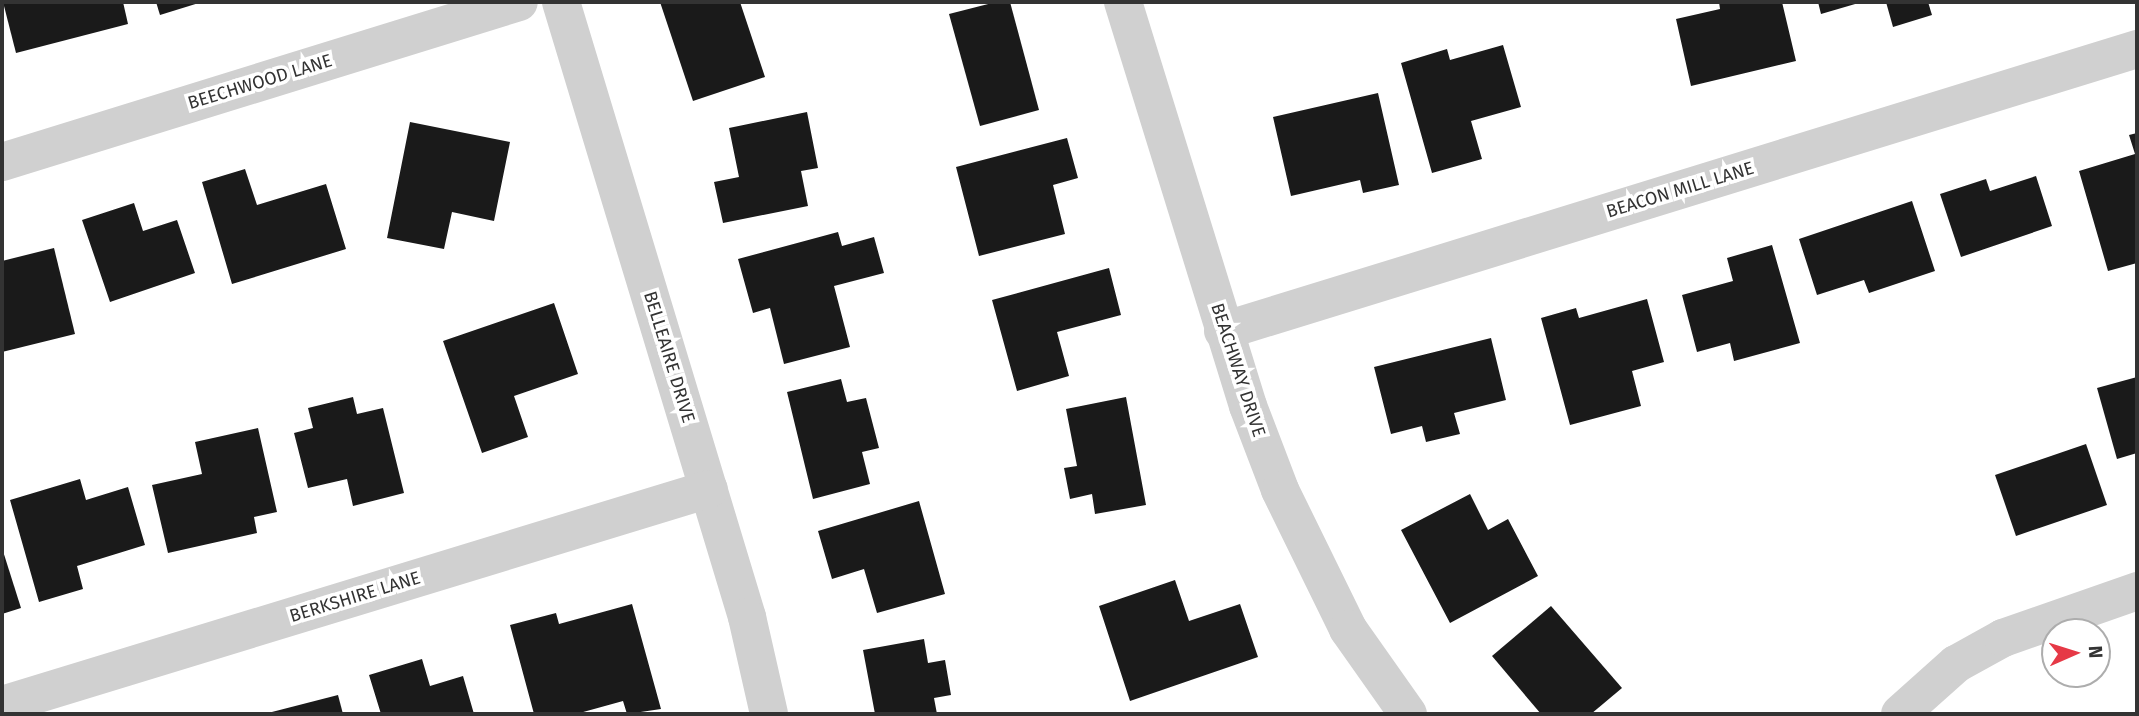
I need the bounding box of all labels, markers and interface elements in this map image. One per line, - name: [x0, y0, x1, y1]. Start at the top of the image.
- street label: BEECHWOOD LANE: [185, 50, 335, 114]
- street label: BEACON MILL LANE: [1604, 157, 1756, 223]
- street label: BELLEAIRE DRIVE: [639, 289, 699, 425]
- street label: BEACHWAY DRIVE: [1206, 300, 1270, 440]
- street label: BERKSHIRE LANE: [287, 567, 423, 627]
- north arrow: [2041, 618, 2111, 688]
- text: N: [2084, 645, 2107, 659]

